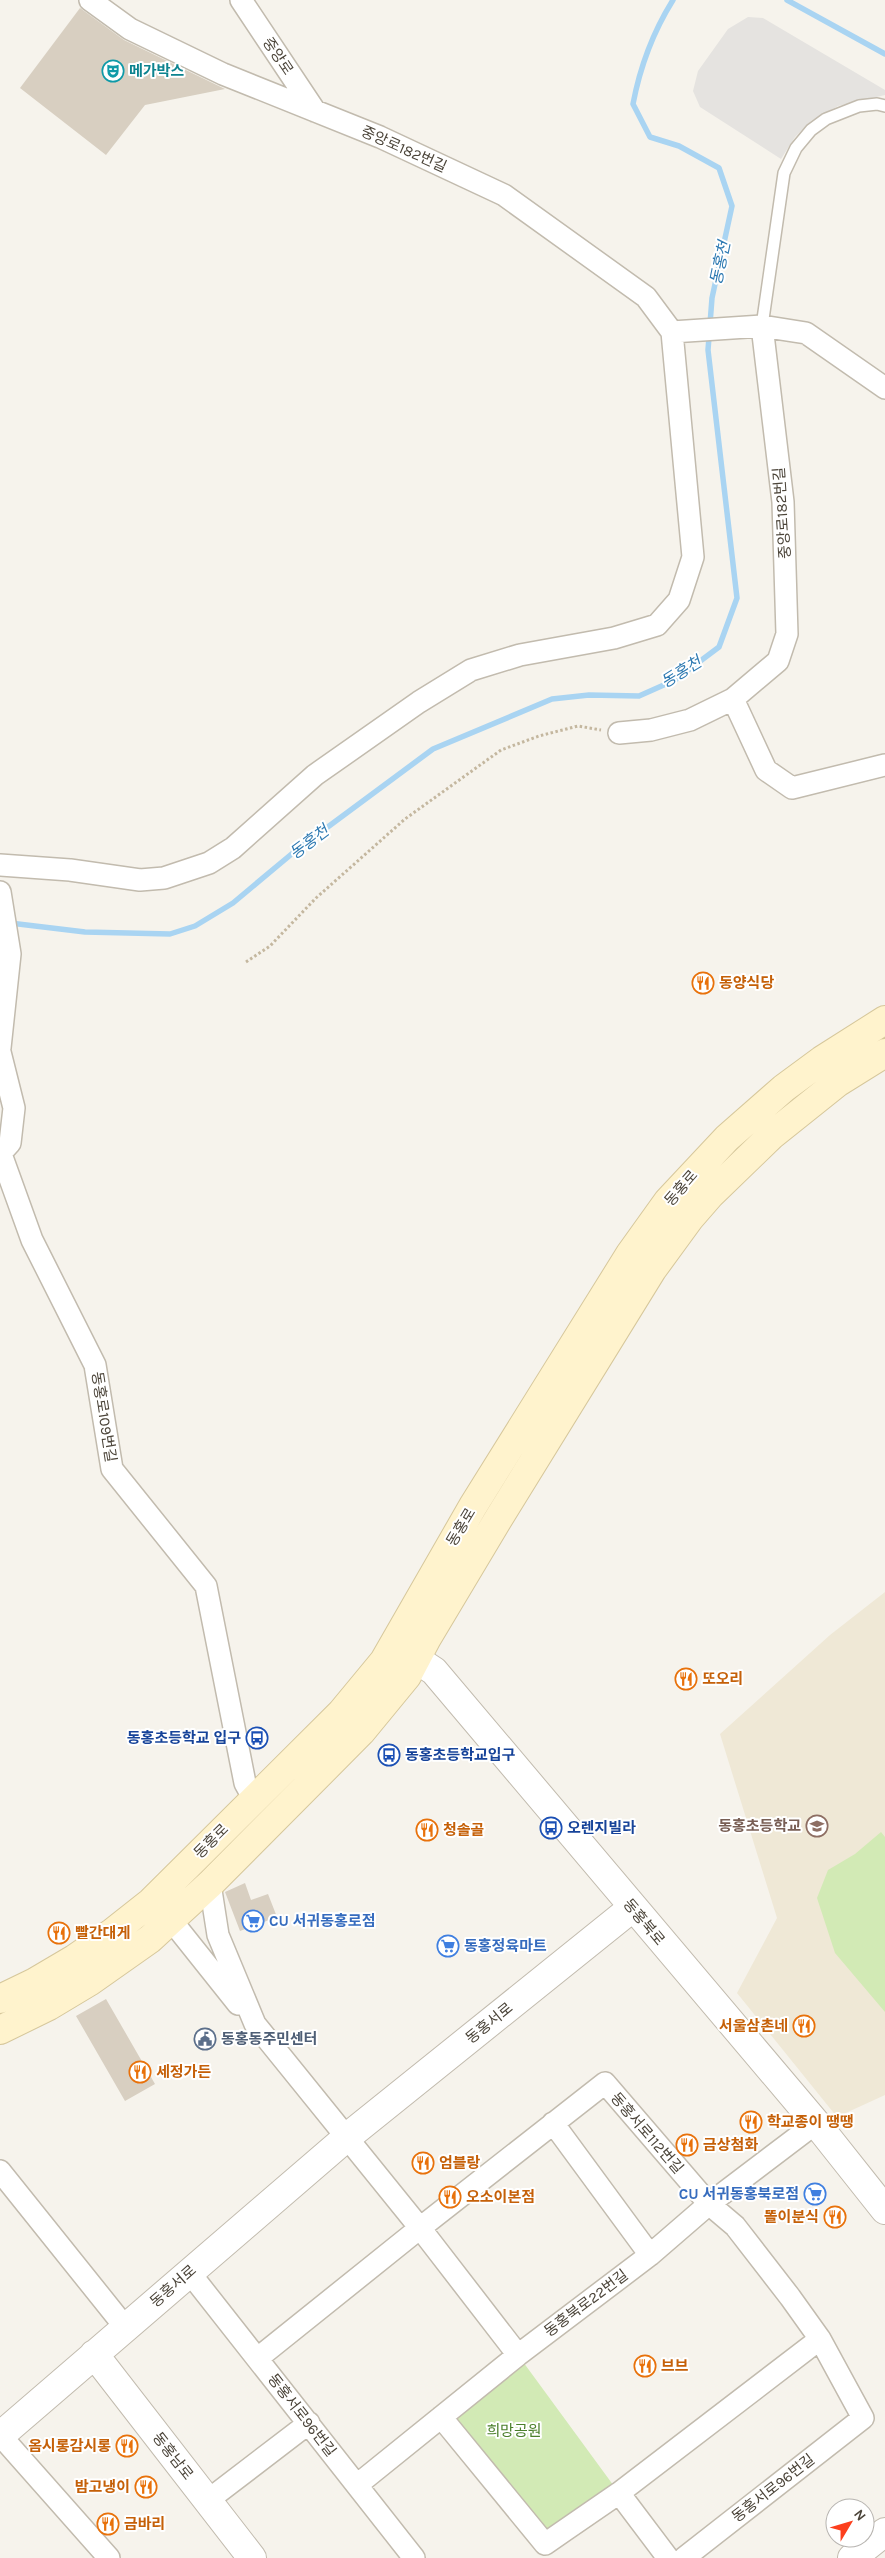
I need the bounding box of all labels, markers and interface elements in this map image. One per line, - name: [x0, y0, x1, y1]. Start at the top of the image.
- street label: 중앙로: [259, 34, 297, 78]
- theatre icon: 메가박스: [101, 59, 125, 83]
- place label: 메가박스: [129, 62, 184, 80]
- street label: 중앙로182번길: [358, 122, 450, 176]
- water label: 동홍천: [706, 237, 734, 287]
- street label: 중앙로182번길: [770, 467, 794, 559]
- water label: 동홍천: [657, 651, 707, 692]
- water label: 동홍천: [286, 820, 334, 863]
- restaurant icon: 동양식당: [691, 971, 715, 995]
- place label: 동양식당: [719, 974, 774, 992]
- street label: 동홍로: [661, 1166, 701, 1210]
- street label: 동홍로109번길: [88, 1370, 120, 1464]
- street label: 동홍로: [443, 1505, 479, 1549]
- restaurant icon: 또오리: [674, 1667, 698, 1691]
- place label: 또오리: [702, 1670, 743, 1688]
- bus stop icon: 동홍초등학교 입구: [245, 1726, 269, 1750]
- place label: 동홍초등학교 입구: [127, 1729, 241, 1747]
- bus stop icon: 동홍초등학교입구: [377, 1743, 401, 1767]
- place label: 동홍초등학교입구: [405, 1746, 516, 1764]
- school or university icon: 동홍초등학교: [805, 1814, 829, 1838]
- bus stop icon: 오렌지빌라: [539, 1816, 563, 1840]
- place label: 동홍초등학교: [718, 1817, 801, 1835]
- restaurant icon: 청솔골: [415, 1818, 439, 1842]
- place label: 오렌지빌라: [567, 1819, 636, 1837]
- street label: 동홍로: [190, 1820, 232, 1862]
- place label: 청솔골: [443, 1821, 484, 1839]
- street label: 동홍북로: [619, 1895, 669, 1949]
- supermarket icon: CU 서귀동홍로점: [241, 1909, 265, 1933]
- place label: CU 서귀동홍로점: [269, 1912, 375, 1930]
- restaurant icon: 빨간대게: [47, 1921, 71, 1945]
- place label: 빨간대게: [75, 1924, 130, 1942]
- supermarket icon: 동홍정육마트: [436, 1934, 460, 1958]
- place label: 동홍정육마트: [464, 1937, 547, 1955]
- street label: 동홍서로: [462, 1999, 516, 2047]
- restaurant icon: 서울삼촌네: [792, 2014, 816, 2038]
- place label: 서울삼촌네: [719, 2017, 788, 2035]
- public building icon: 동홍동주민센터: [193, 2027, 217, 2051]
- place label: 동홍동주민센터: [221, 2030, 318, 2048]
- restaurant icon: 세정가든: [128, 2060, 152, 2084]
- place label: 세정가든: [156, 2063, 211, 2081]
- street label: 동홍서로112번길: [607, 2089, 687, 2177]
- restaurant icon: 학교종이 땡땡: [739, 2110, 763, 2134]
- place label: 학교종이 땡땡: [767, 2113, 854, 2131]
- restaurant icon: 금상첨화: [675, 2133, 699, 2157]
- place label: 금상첨화: [703, 2136, 758, 2154]
- restaurant icon: 엄블랑: [411, 2151, 435, 2175]
- place label: 엄블랑: [439, 2154, 481, 2172]
- supermarket icon: CU 서귀동홍북로점: [803, 2182, 827, 2206]
- restaurant icon: 오소이본점: [438, 2185, 462, 2209]
- place label: CU 서귀동홍북로점: [679, 2185, 799, 2203]
- place label: 오소이본점: [466, 2188, 535, 2206]
- restaurant icon: 똘이분식: [823, 2205, 847, 2229]
- place label: 똘이분식: [764, 2208, 819, 2226]
- street label: 동홍서로: [146, 2261, 200, 2311]
- street label: 동홍북로22번길: [541, 2266, 631, 2340]
- restaurant icon: 브브: [633, 2354, 657, 2378]
- place label: 브브: [661, 2357, 689, 2375]
- street label: 동홍서로96번길: [264, 2370, 340, 2460]
- park label: 희망공원: [486, 2422, 542, 2440]
- street label: 동홍남로: [149, 2429, 197, 2483]
- restaurant icon: 옴시롱감시롱: [115, 2434, 139, 2458]
- place label: 옴시롱감시롱: [28, 2437, 111, 2455]
- street label: 동홍서로96번길: [728, 2450, 818, 2526]
- restaurant icon: 밤고냉이: [134, 2475, 158, 2499]
- place label: 밤고냉이: [75, 2478, 130, 2496]
- north arrow: [825, 2498, 875, 2548]
- text: N: [850, 2506, 870, 2524]
- restaurant icon: 금바리: [96, 2512, 120, 2536]
- place label: 금바리: [124, 2515, 165, 2533]

